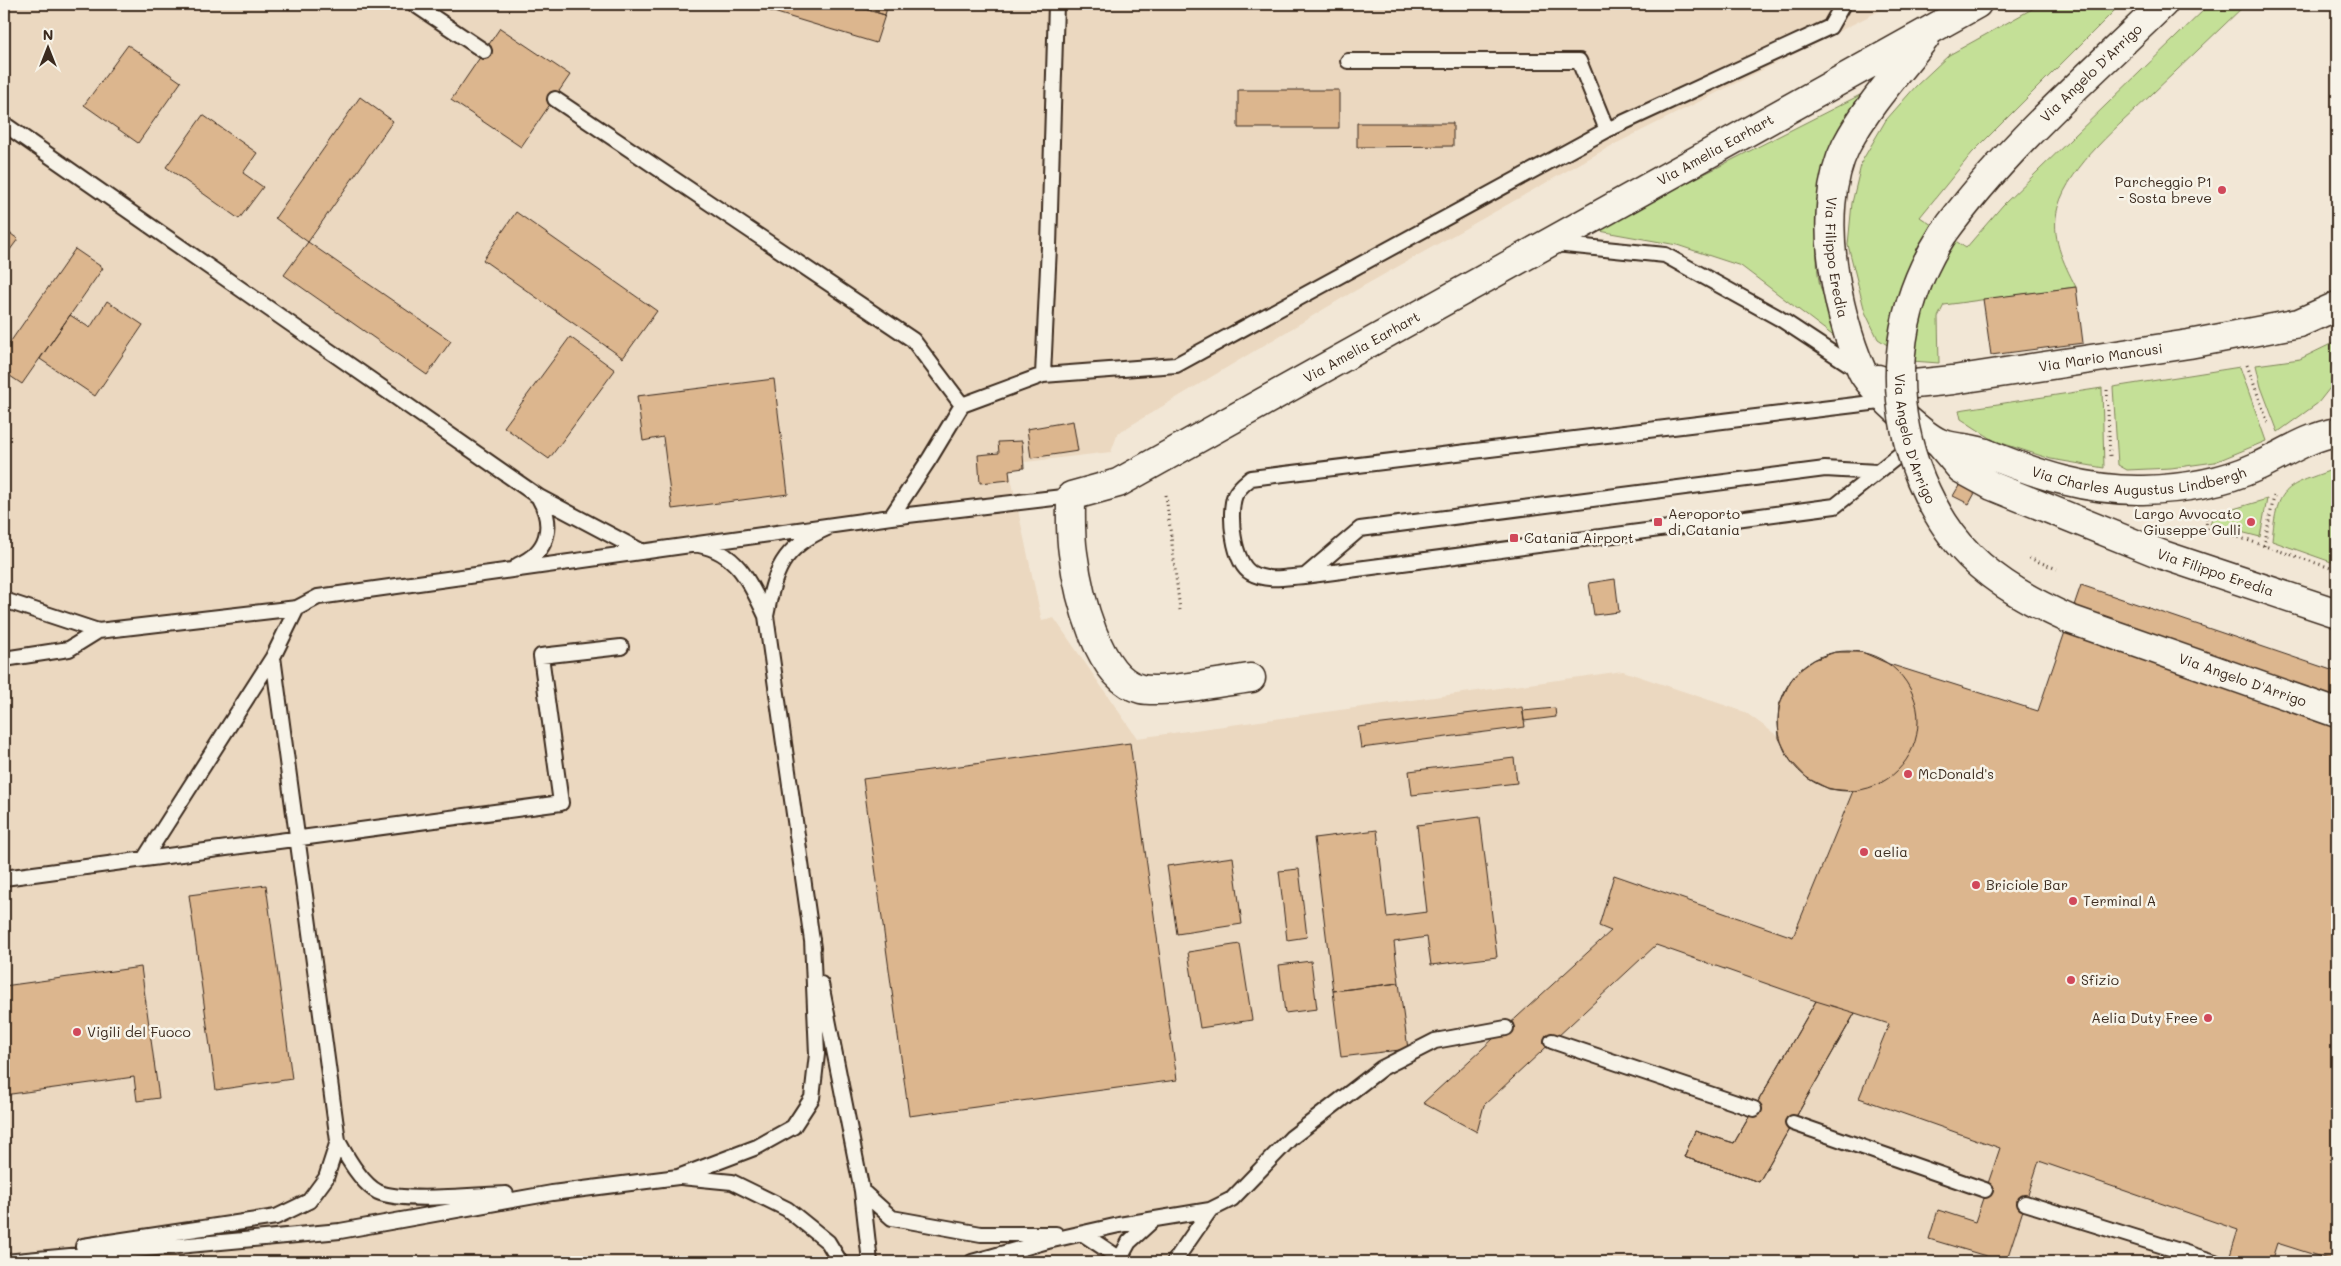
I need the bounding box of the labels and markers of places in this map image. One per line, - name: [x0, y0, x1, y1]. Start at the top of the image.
- place label: Parcheggio P1 - Sosta breve: [2115, 172, 2212, 207]
- marker: Parcheggio P1 - Sosta breve: [2216, 184, 2228, 196]
- place label: Aeroporto di Catania: [1668, 504, 1740, 539]
- place label: Largo Avvocato Giuseppe Gulli: [2134, 504, 2241, 539]
- marker: Aeroporto di Catania: [1652, 516, 1664, 528]
- marker: Largo Avvocato Giuseppe Gulli: [2245, 516, 2257, 528]
- place label: Catania Airport: [1524, 528, 1634, 547]
- marker: Catania Airport: [1508, 532, 1520, 544]
- place label: McDonald's: [1918, 764, 1994, 783]
- marker: McDonald's: [1902, 768, 1914, 780]
- place label: aelia: [1874, 842, 1908, 861]
- marker: aelia: [1858, 846, 1870, 858]
- place label: Briciole Bar: [1986, 875, 2068, 894]
- marker: Briciole Bar: [1970, 879, 1982, 891]
- place label: Terminal A: [2083, 891, 2156, 910]
- marker: Terminal A: [2067, 895, 2079, 907]
- place label: Sfizio: [2081, 970, 2119, 989]
- marker: Sfizio: [2065, 974, 2077, 986]
- place label: Aelia Duty Free: [2091, 1008, 2198, 1027]
- marker: Aelia Duty Free: [2202, 1012, 2214, 1024]
- place label: Vigili del Fuoco: [87, 1022, 191, 1041]
- marker: Vigili del Fuoco: [71, 1026, 83, 1038]

